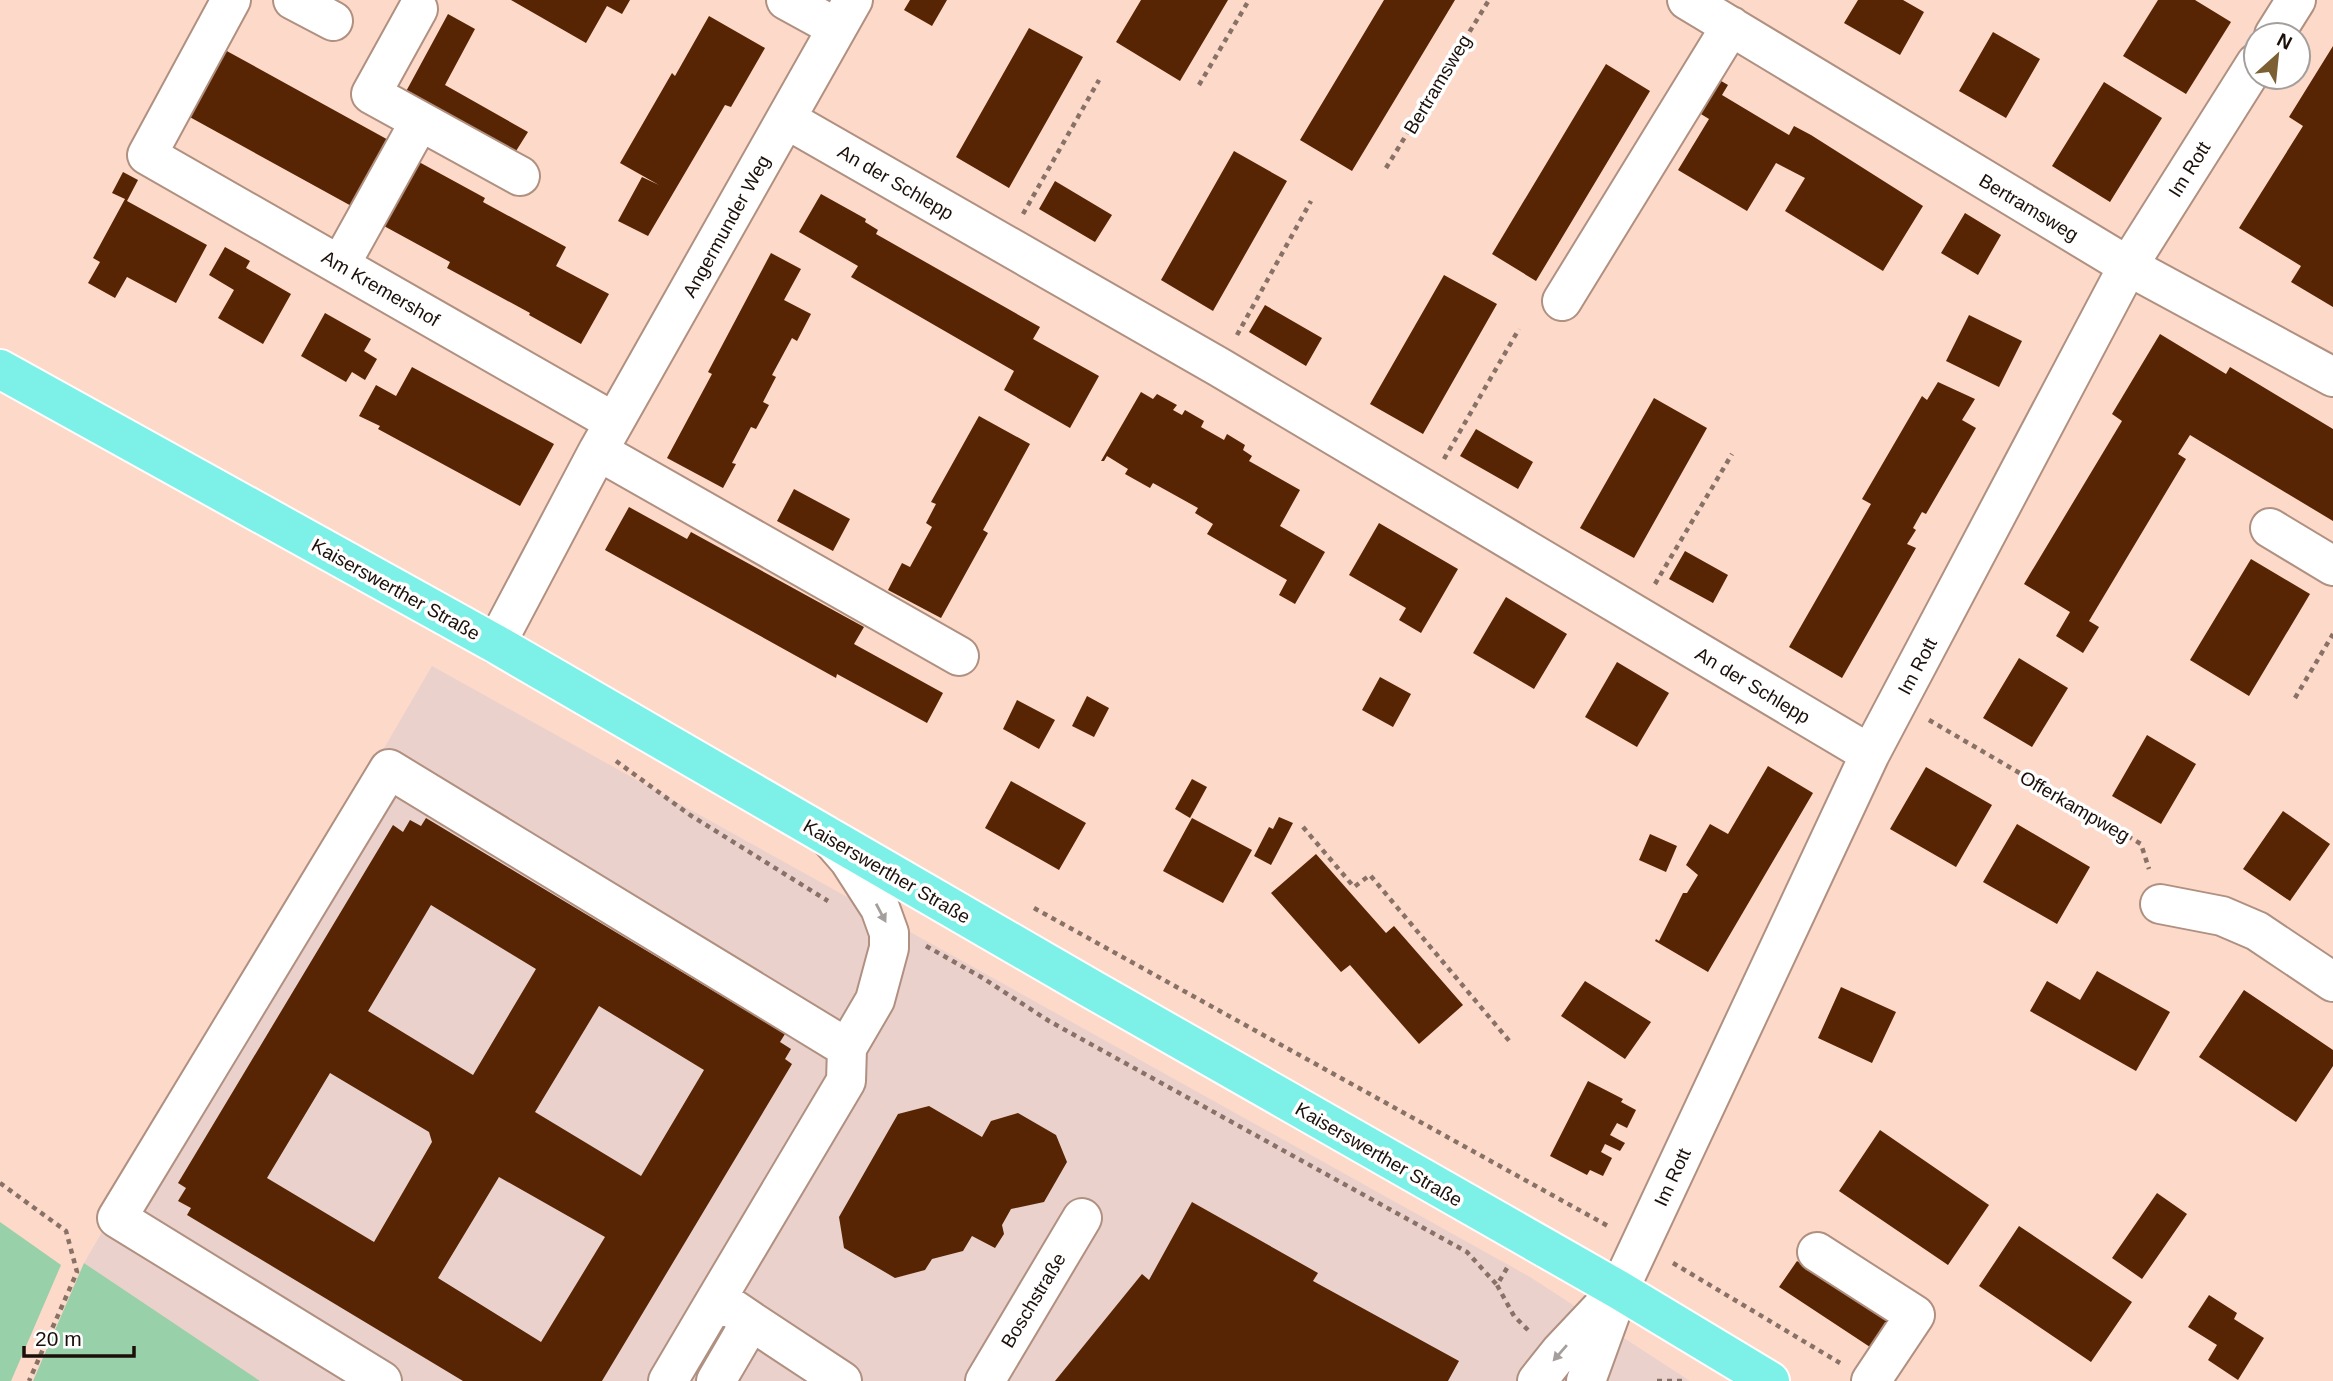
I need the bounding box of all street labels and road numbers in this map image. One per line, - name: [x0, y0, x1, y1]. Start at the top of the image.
- street label: Bertramsweg: [1400, 31, 1475, 138]
- street label: Im Rott: [2164, 137, 2215, 201]
- street label: An der Schlepp: [834, 141, 957, 224]
- street label: Angermunder Weg: [679, 152, 774, 301]
- street label: Bertramsweg: [1975, 170, 2082, 245]
- street label: Am Kremershof: [318, 246, 444, 331]
- street label: Kaiserswerther Straße: [308, 534, 484, 644]
- street label: Im Rott: [1894, 634, 1941, 698]
- street label: An der Schlepp: [1692, 643, 1814, 728]
- street label: Offerkampweg: [2016, 767, 2133, 846]
- street label: Kaiserswerther Straße: [800, 815, 974, 928]
- street label: Kaiserswerther Straße: [1292, 1098, 1466, 1211]
- street label: Im Rott: [1650, 1144, 1695, 1209]
- street label: Boschstraße: [997, 1249, 1070, 1351]

